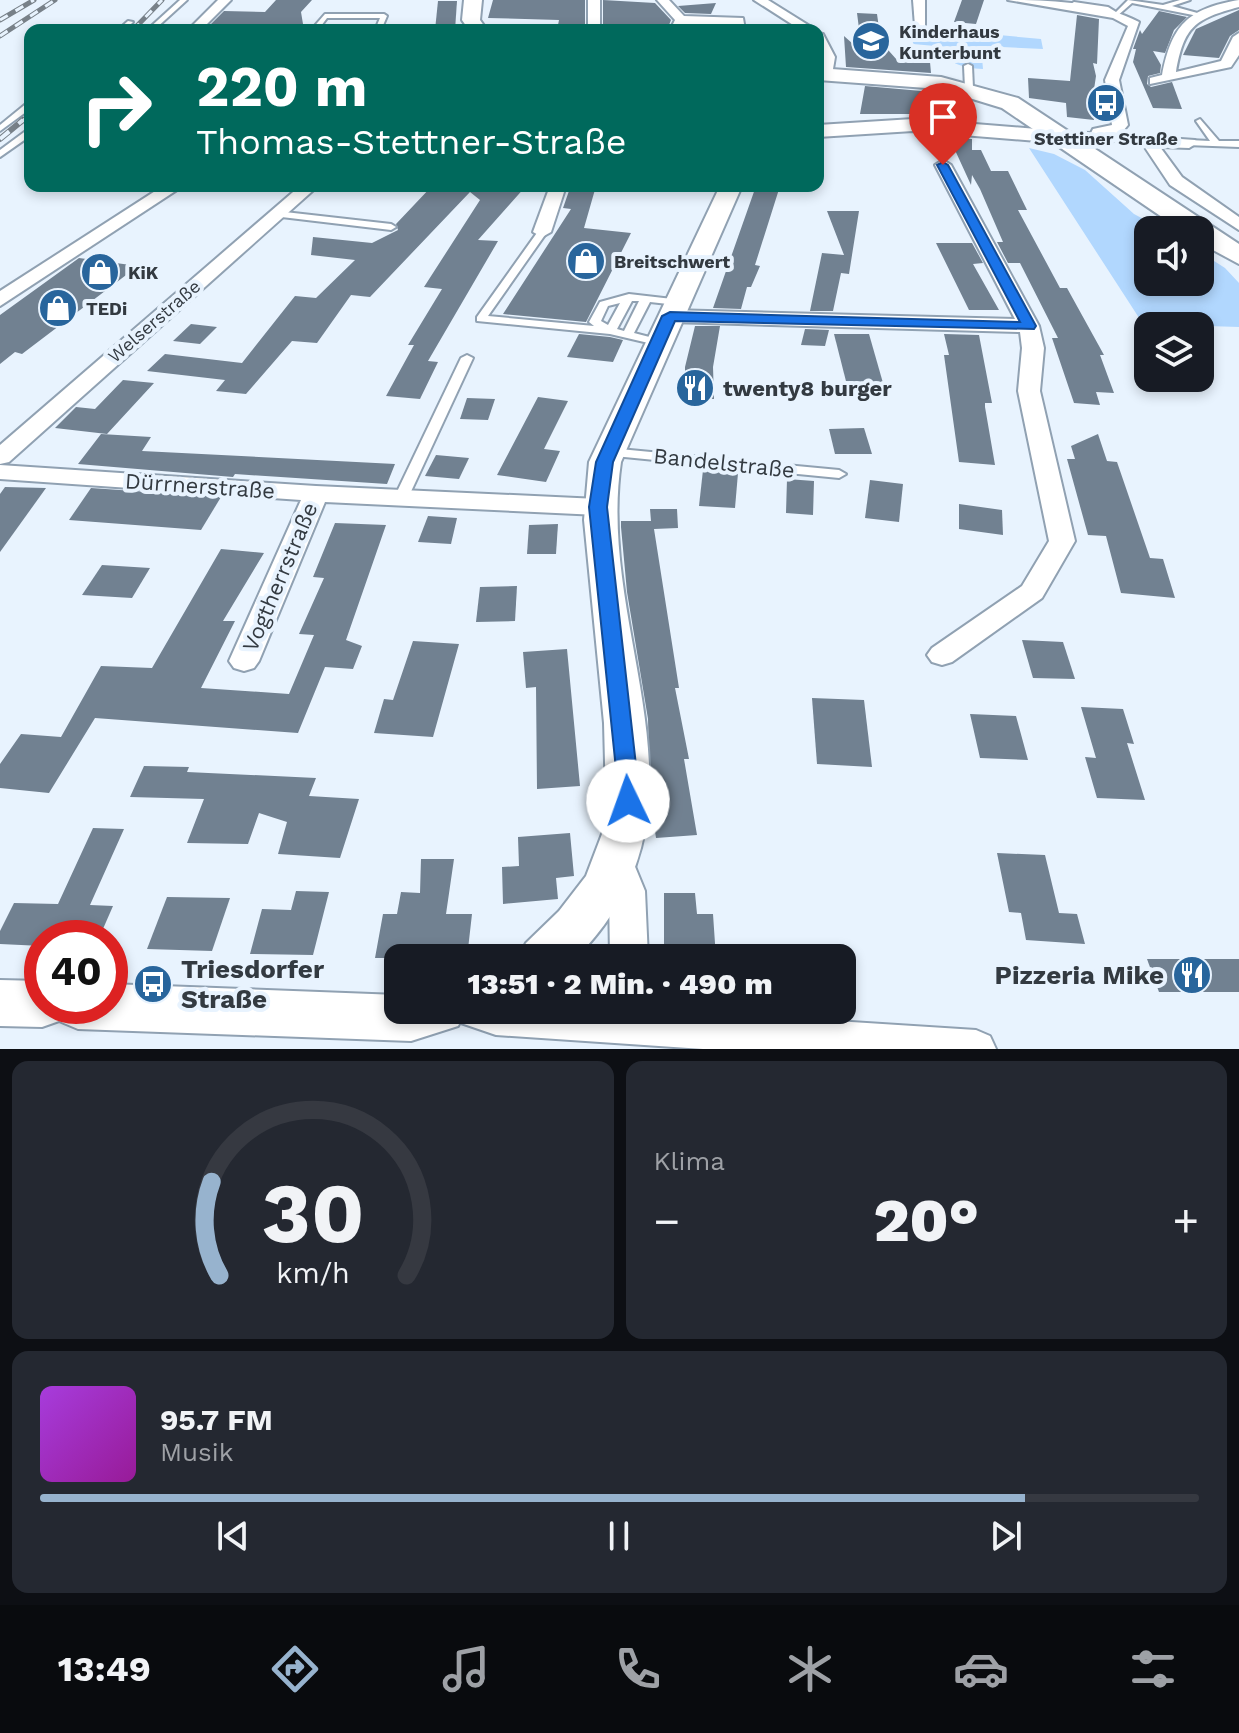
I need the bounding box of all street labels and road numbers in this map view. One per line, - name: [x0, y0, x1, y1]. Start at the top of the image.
- street label: Welserstraße: [104, 275, 204, 367]
- street label: Bandelstraße: [652, 443, 796, 483]
- street label: Dürrnerstraße: [124, 468, 276, 504]
- street label: Vogtherrstraße: [237, 499, 323, 655]

